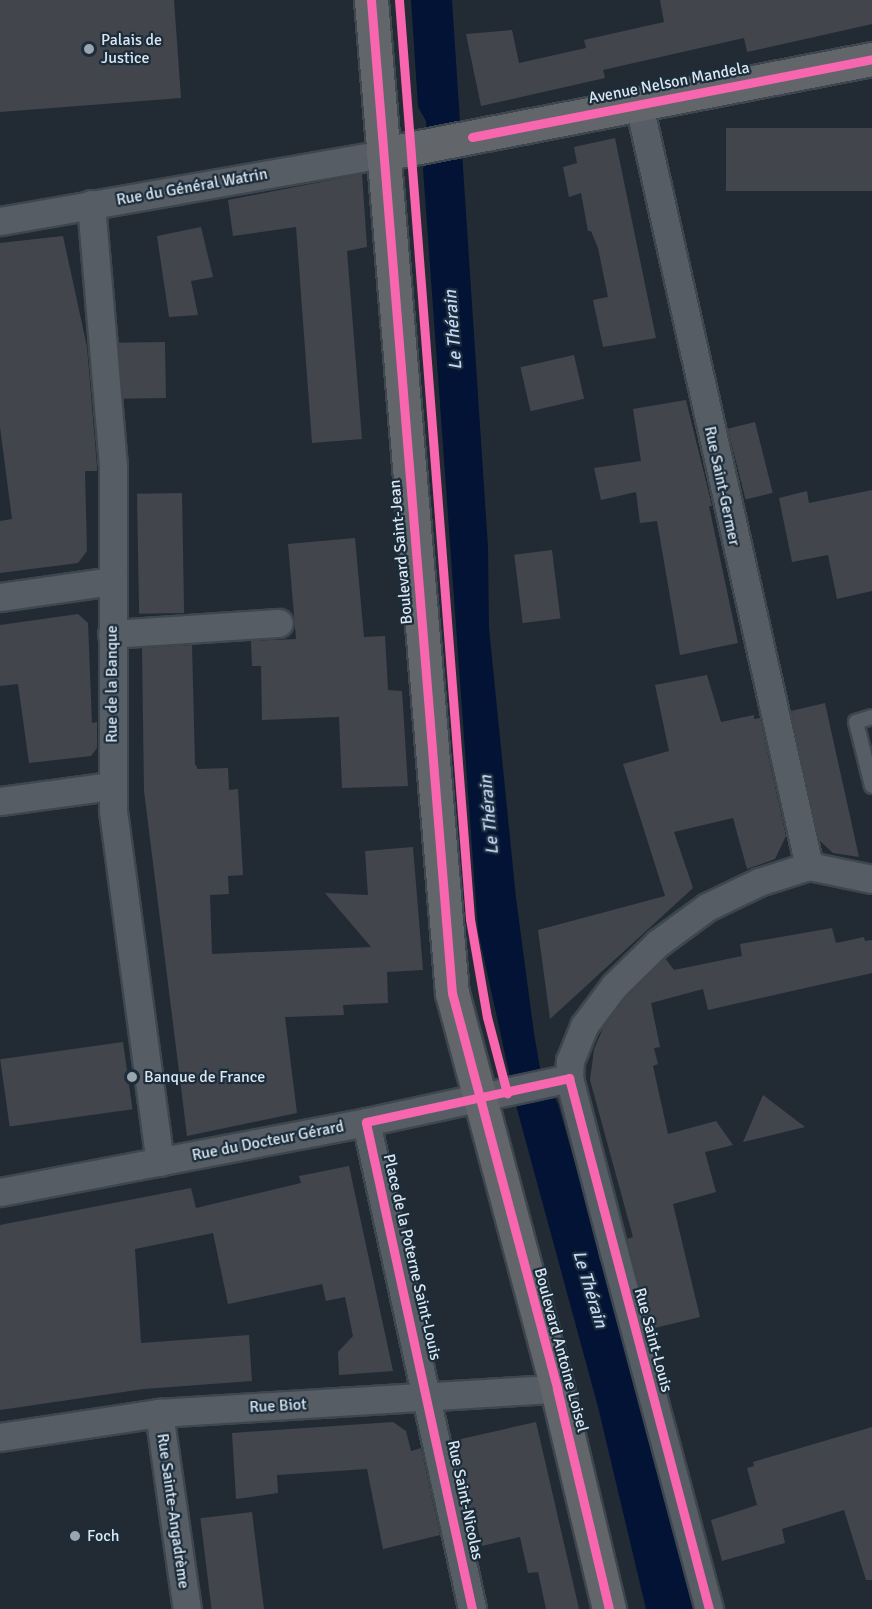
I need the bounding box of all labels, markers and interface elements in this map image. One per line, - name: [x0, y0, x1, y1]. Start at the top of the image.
- place label: Palais de Justice: [101, 30, 162, 68]
- marker: Palais de Justice: [82, 42, 96, 56]
- street label: Avenue Nelson Mandela: [587, 58, 751, 108]
- street label: Rue du Général Watrin: [115, 164, 269, 210]
- water label: Le Thérain: [439, 289, 467, 371]
- street label: Rue Saint-Germer: [700, 425, 744, 547]
- street label: Boulevard Saint-Jean: [385, 479, 417, 625]
- street label: Rue de la Banque: [102, 625, 122, 743]
- water label: Le Thérain: [475, 774, 503, 856]
- place label: Banque de France: [144, 1067, 265, 1087]
- marker: Banque de France: [125, 1070, 139, 1084]
- street label: Rue du Docteur Gérard: [190, 1117, 346, 1165]
- street label: Place de la Poterne Saint-Louis: [379, 1152, 445, 1362]
- water label: Le Thérain: [568, 1248, 612, 1330]
- street label: Boulevard Antoine Loisel: [530, 1266, 592, 1434]
- street label: Rue Saint-Louis: [630, 1286, 676, 1394]
- street label: Rue Biot: [249, 1395, 307, 1417]
- street label: Rue Sainte-Angadrème: [153, 1432, 193, 1590]
- street label: Rue Saint-Nicolas: [443, 1439, 487, 1561]
- place label: Foch: [87, 1526, 119, 1546]
- marker: Foch: [68, 1529, 82, 1543]

